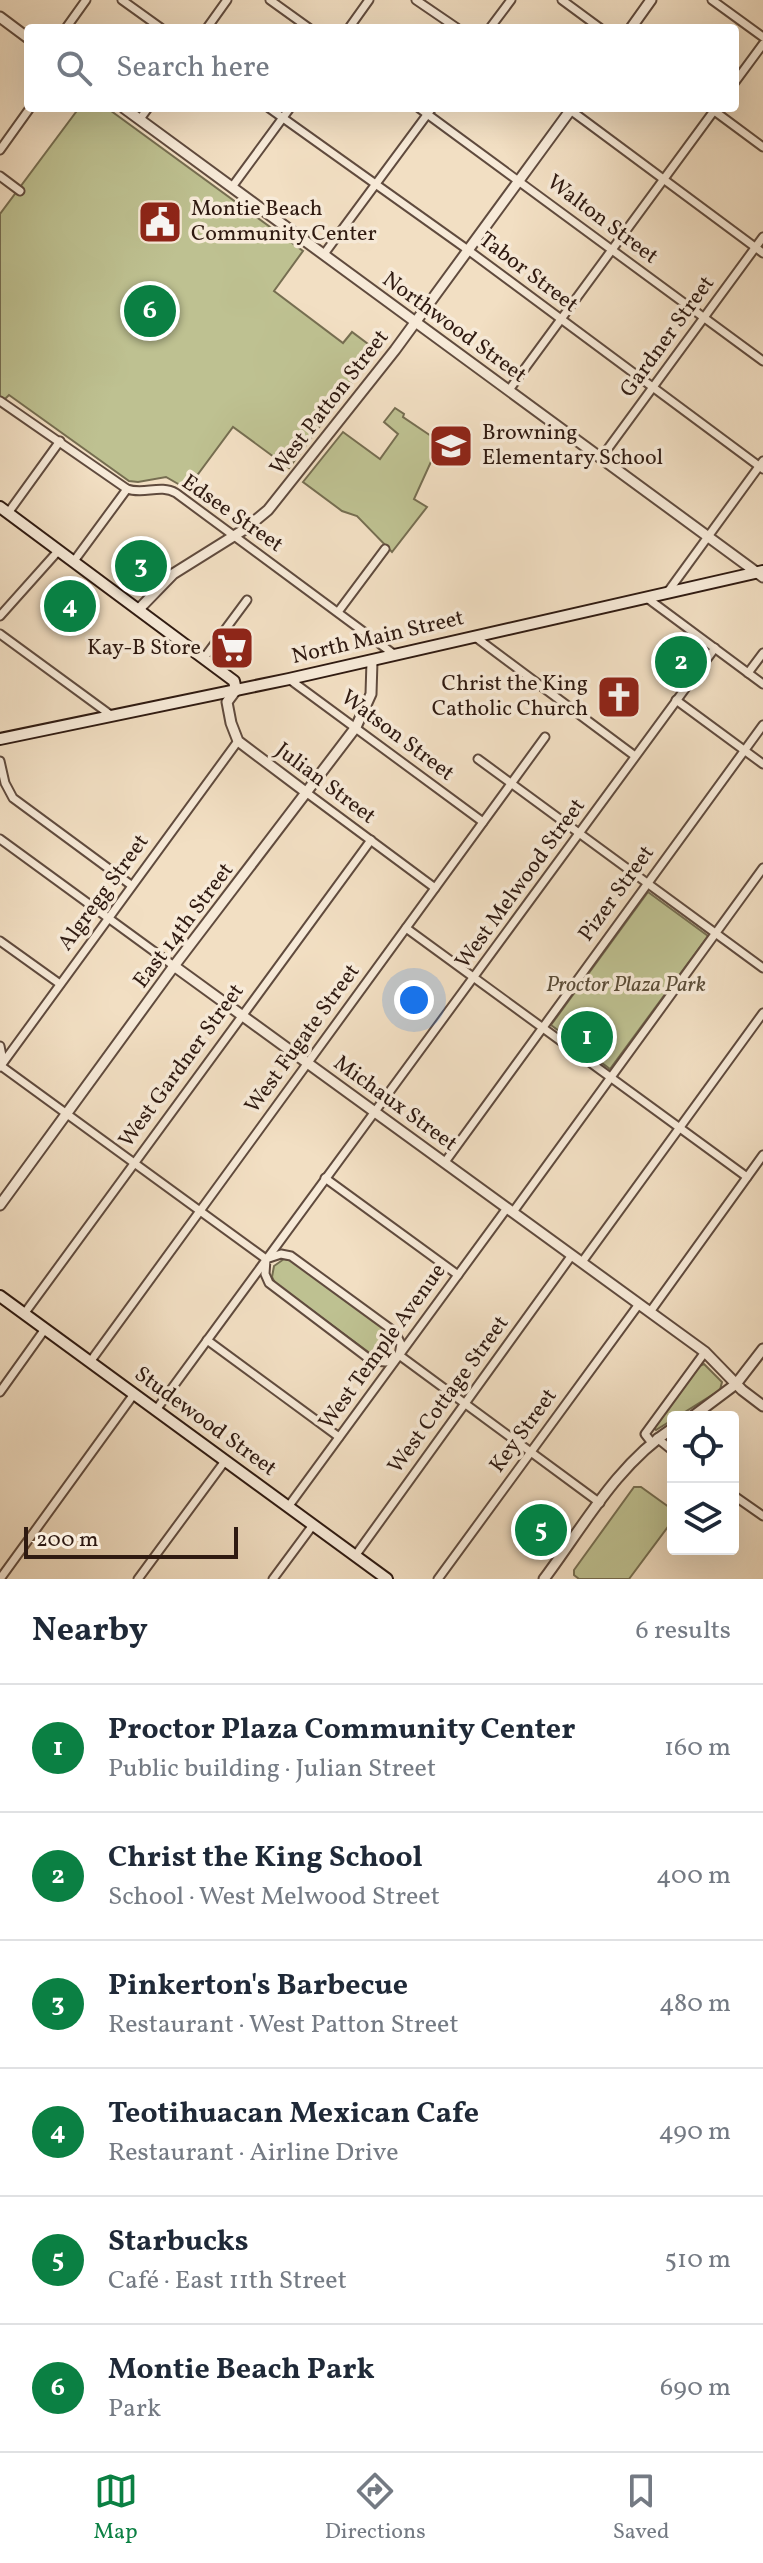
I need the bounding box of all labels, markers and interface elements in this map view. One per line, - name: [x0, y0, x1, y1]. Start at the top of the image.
- search box: [24, 24, 739, 112]
- icon: search: [52, 46, 96, 90]
- text: Search here: [116, 47, 270, 89]
- street label: Walton Street: [540, 168, 664, 272]
- place label: Montie Beach Community Center: [191, 194, 377, 250]
- public building icon: Montie Beach Community Center: [136, 198, 184, 246]
- street label: Tabor Street: [472, 225, 584, 321]
- street label: Northwood Street: [375, 265, 533, 391]
- street label: Gardner Street: [613, 270, 723, 404]
- pin: 6: [124, 281, 176, 341]
- street label: West Patton Street: [263, 323, 397, 483]
- place label: Browning Elementary School: [482, 418, 663, 474]
- school or university icon: Browning Elementary School: [427, 422, 475, 470]
- street label: Edsee Street: [175, 467, 289, 561]
- pin: 3: [115, 536, 167, 596]
- pin: 4: [44, 576, 96, 636]
- street label: North Main Street: [289, 603, 467, 673]
- supermarket icon: Kay-B Store: [208, 624, 256, 672]
- pin: 2: [655, 632, 707, 692]
- place label: Kay-B Store: [87, 633, 201, 664]
- place label: Christ the King Catholic Church: [432, 669, 588, 725]
- church icon: Christ the King Catholic Church: [595, 673, 643, 721]
- street label: Watson Street: [334, 683, 461, 789]
- street label: Julian Street: [268, 736, 382, 832]
- street label: West Melwood Street: [449, 792, 594, 976]
- street label: Algregg Street: [51, 828, 157, 958]
- street label: Pizer Street: [572, 839, 663, 948]
- street label: East 14th Street: [126, 856, 242, 995]
- street label: West Fugate Street: [238, 958, 368, 1120]
- park label: Proctor Plaza Park: [546, 970, 706, 1001]
- street label: West Gardner Street: [112, 977, 252, 1154]
- your location: [394, 980, 434, 1020]
- pin: 1: [561, 1007, 613, 1067]
- street label: Michaux Street: [327, 1048, 464, 1160]
- street label: West Temple Avenue: [312, 1258, 454, 1436]
- street label: West Cottage Street: [381, 1310, 517, 1480]
- street label: Studewood Street: [127, 1360, 283, 1485]
- street label: Key Street: [483, 1382, 565, 1480]
- map controls: [667, 1411, 739, 1555]
- button: locate: [667, 1411, 739, 1483]
- button: layers: [667, 1483, 739, 1555]
- pin: 5: [515, 1500, 567, 1560]
- scale bar: [24, 1523, 238, 1559]
- text: 200 m: [36, 1525, 98, 1556]
- text: Nearby: [32, 1608, 148, 1655]
- text: 6 results: [636, 1613, 731, 1649]
- text: Proctor Plaza Community Center: [108, 1709, 575, 1751]
- text: 1: [53, 1730, 63, 1766]
- text: 160 m: [664, 1730, 731, 1766]
- text: Public building · Julian Street: [108, 1751, 436, 1787]
- text: Christ the King School: [108, 1837, 423, 1879]
- text: 2: [51, 1858, 65, 1894]
- text: 400 m: [656, 1858, 731, 1894]
- text: School · West Melwood Street: [108, 1879, 440, 1915]
- text: Pinkerton's Barbecue: [108, 1965, 408, 2007]
- text: 3: [51, 1986, 65, 2022]
- text: 480 m: [659, 1986, 731, 2022]
- text: Restaurant · West Patton Street: [108, 2007, 459, 2043]
- text: Teotihuacan Mexican Cafe: [108, 2093, 479, 2135]
- text: 4: [50, 2114, 66, 2150]
- text: 490 m: [658, 2114, 731, 2150]
- text: Restaurant · Airline Drive: [108, 2135, 399, 2171]
- text: Starbucks: [108, 2221, 249, 2263]
- text: 5: [52, 2242, 64, 2278]
- text: 510 m: [665, 2242, 731, 2278]
- text: Café · East 11th Street: [108, 2263, 347, 2299]
- text: Montie Beach Park: [108, 2349, 375, 2391]
- text: 6: [51, 2370, 65, 2406]
- text: 690 m: [660, 2370, 731, 2406]
- text: Park: [108, 2391, 161, 2427]
- tab: Map: [94, 2469, 138, 2548]
- tab: Directions: [325, 2469, 426, 2548]
- tab: Saved: [613, 2469, 669, 2548]

